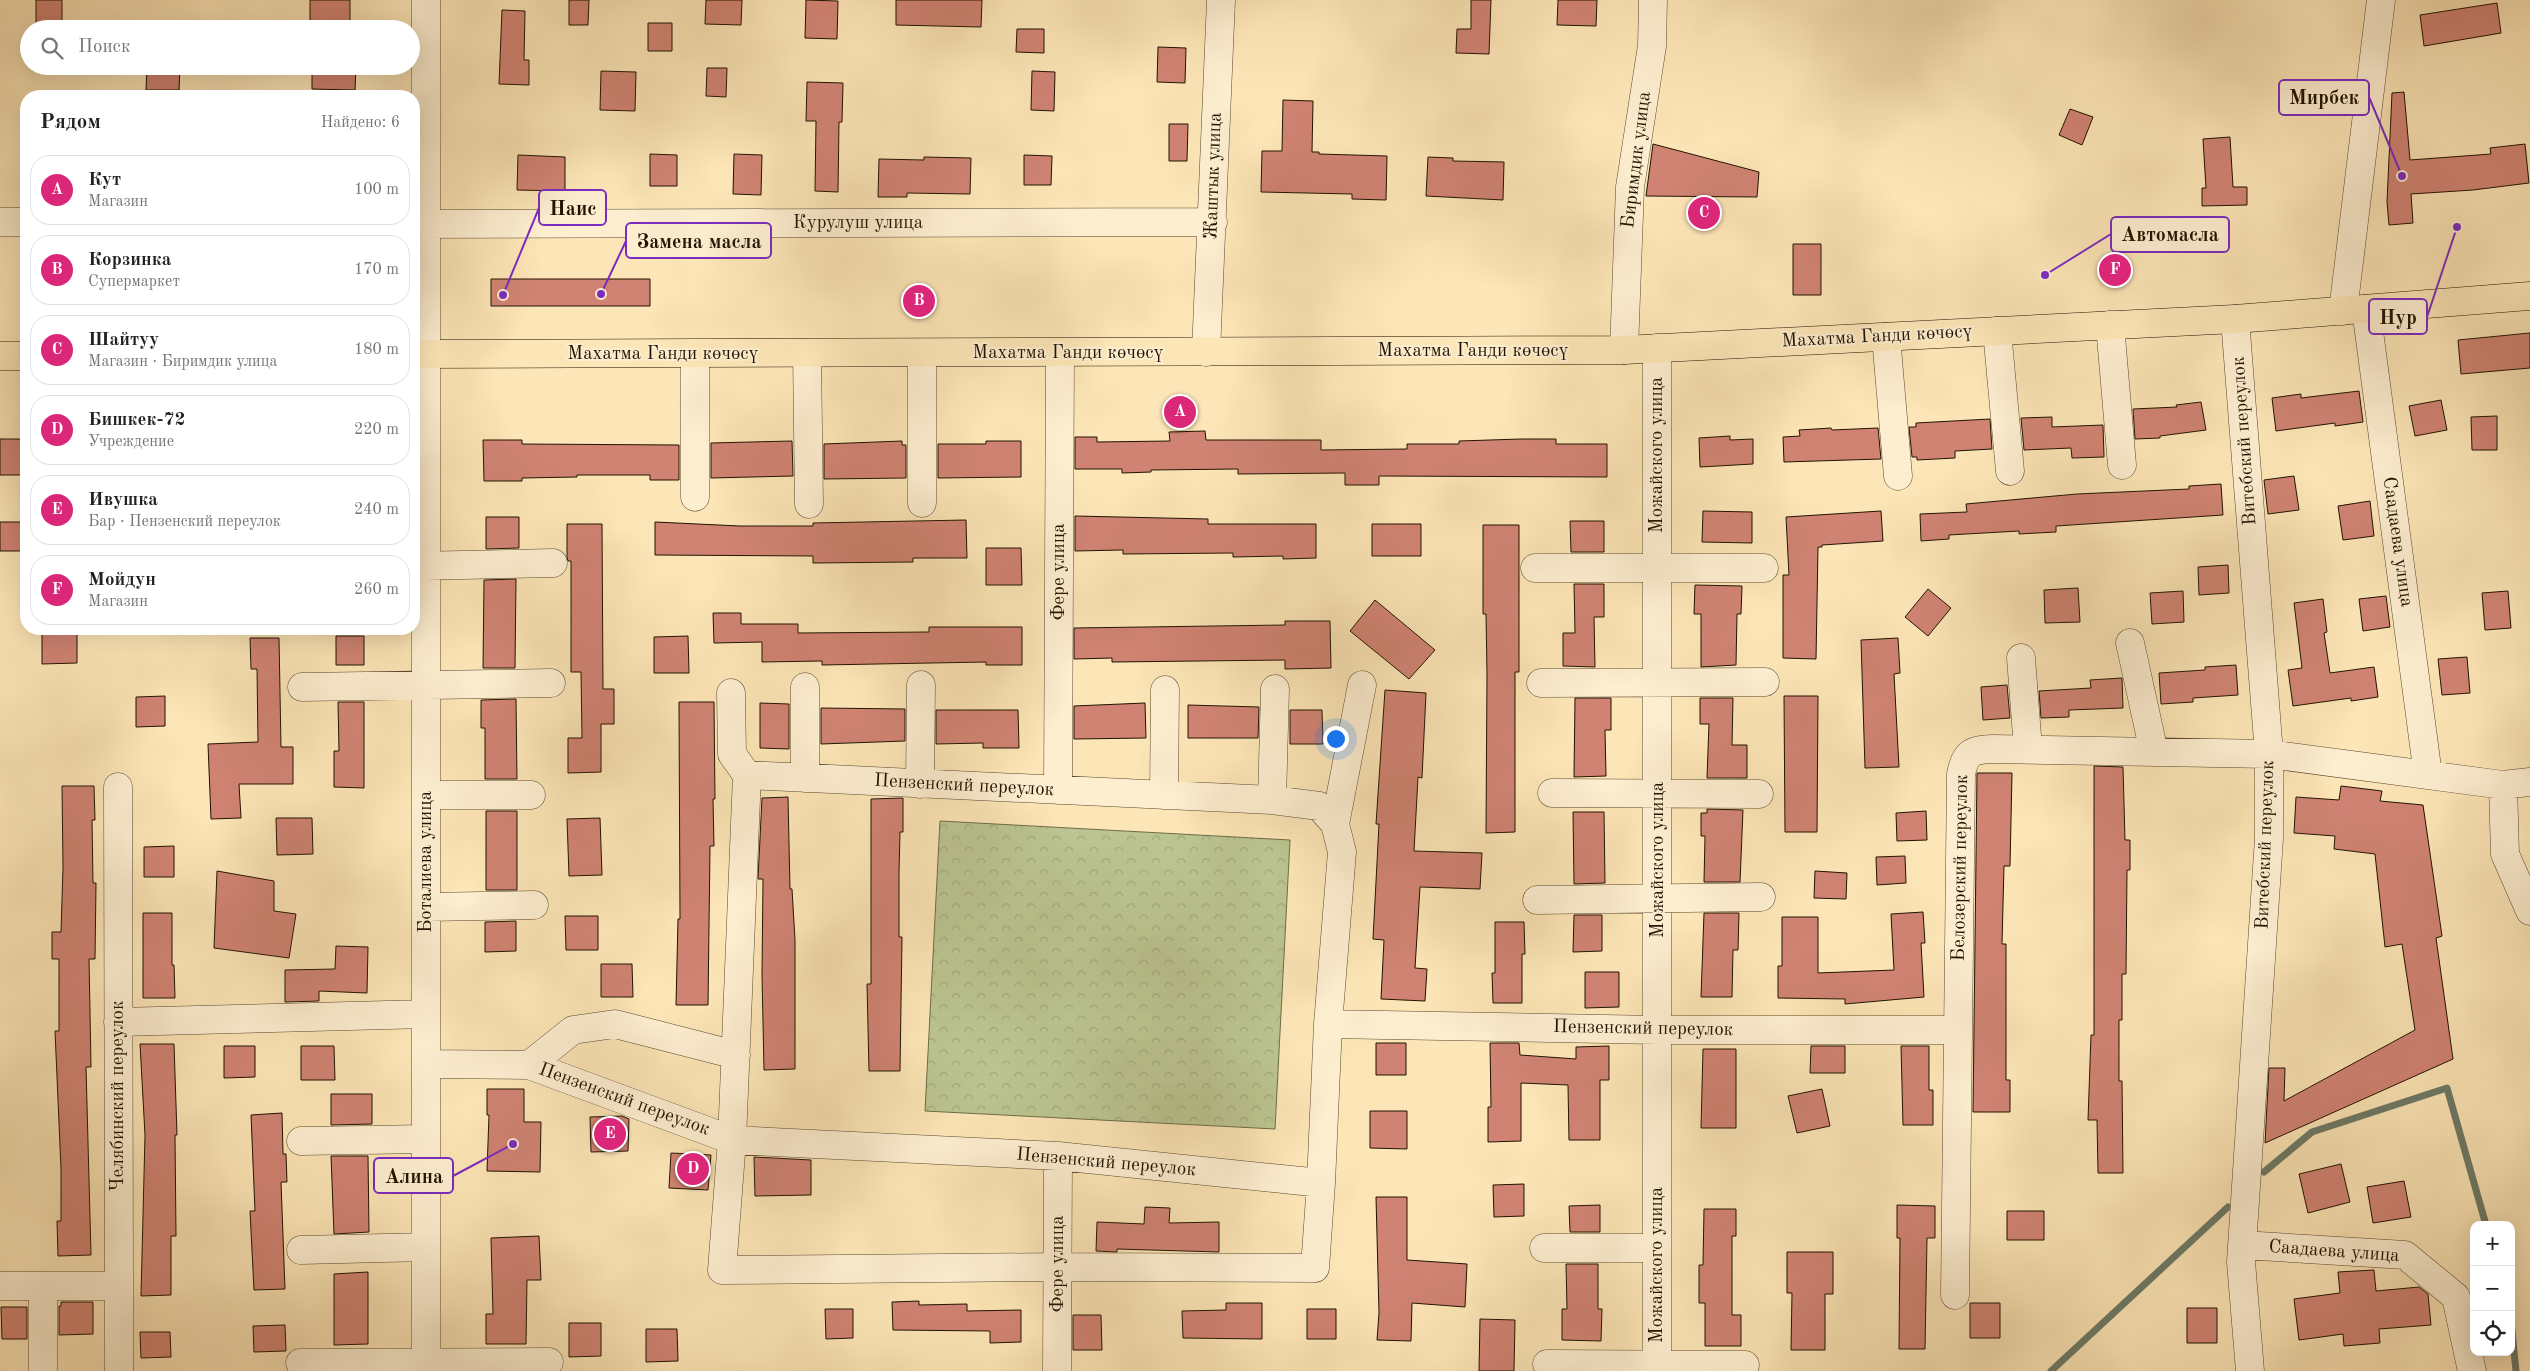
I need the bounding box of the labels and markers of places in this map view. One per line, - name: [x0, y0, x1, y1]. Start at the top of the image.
- callout: Мирбек: [2279, 80, 2369, 115]
- callout: Наис: [539, 190, 606, 225]
- pin: C: [1688, 194, 1720, 232]
- callout: Автомасла: [2111, 217, 2229, 252]
- callout: Замена масла: [626, 223, 771, 258]
- pin: F: [2099, 251, 2131, 289]
- pin: B: [903, 282, 935, 320]
- callout: Нур: [2369, 299, 2427, 334]
- pin: A: [1164, 393, 1196, 431]
- pin: E: [594, 1115, 626, 1153]
- pin: D: [677, 1150, 709, 1188]
- callout: Алина: [374, 1158, 453, 1193]

